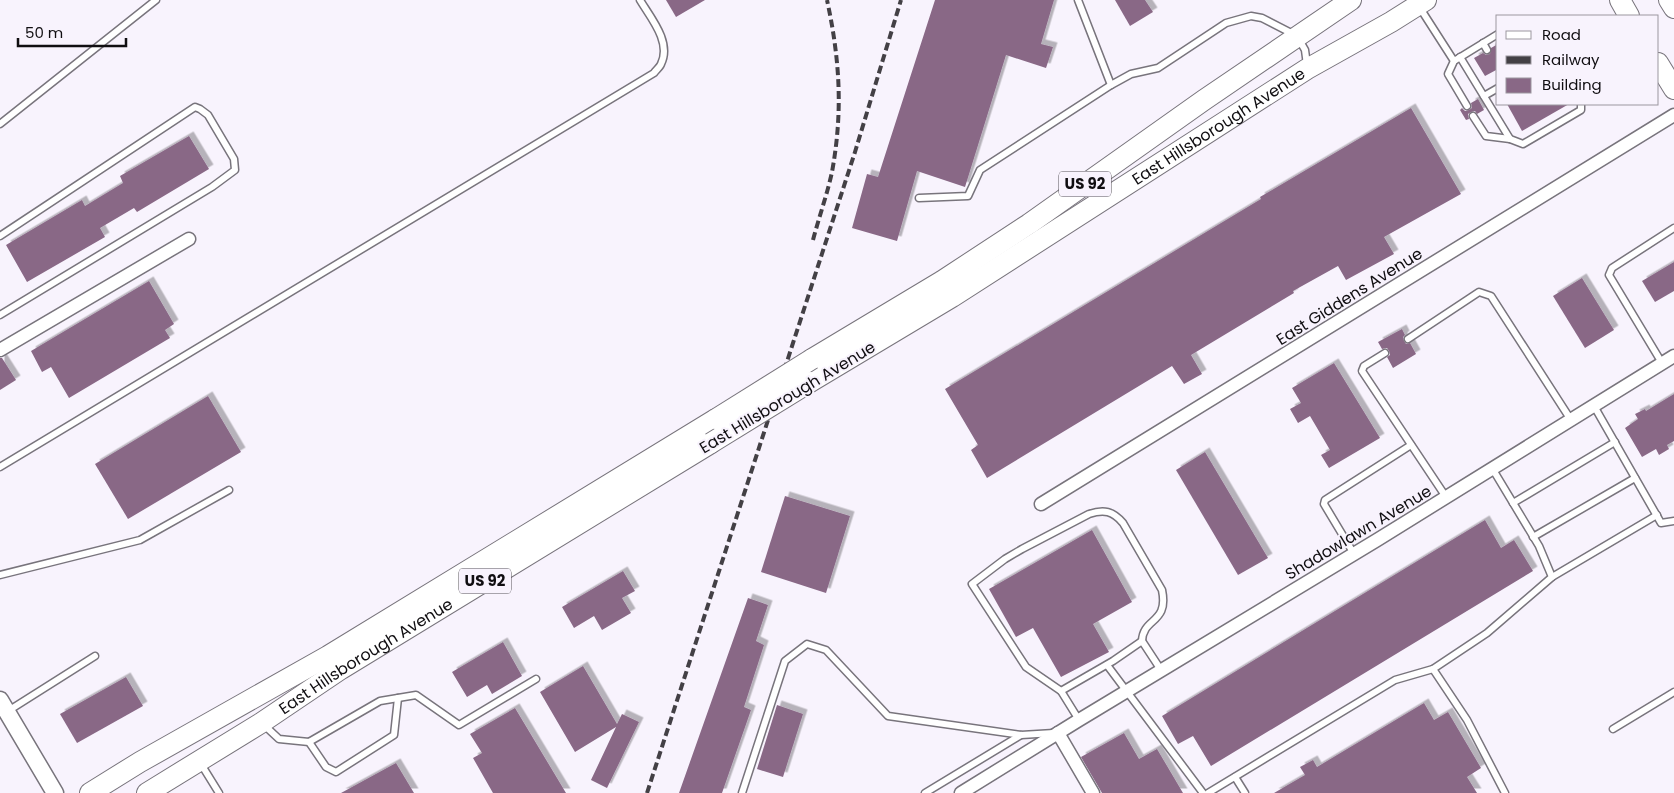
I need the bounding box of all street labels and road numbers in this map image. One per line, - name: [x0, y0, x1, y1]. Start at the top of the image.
- street label: East Hillsborough Avenue: [1127, 62, 1310, 191]
- road number: US 92: [1059, 172, 1111, 196]
- street label: East Giddens Avenue: [1272, 242, 1427, 351]
- street label: East Hillsborough Avenue: [695, 336, 880, 459]
- street label: Shadowlawn Avenue: [1281, 480, 1436, 585]
- road number: US 92: [459, 568, 511, 594]
- street label: East Hillsborough Avenue: [274, 593, 457, 720]

